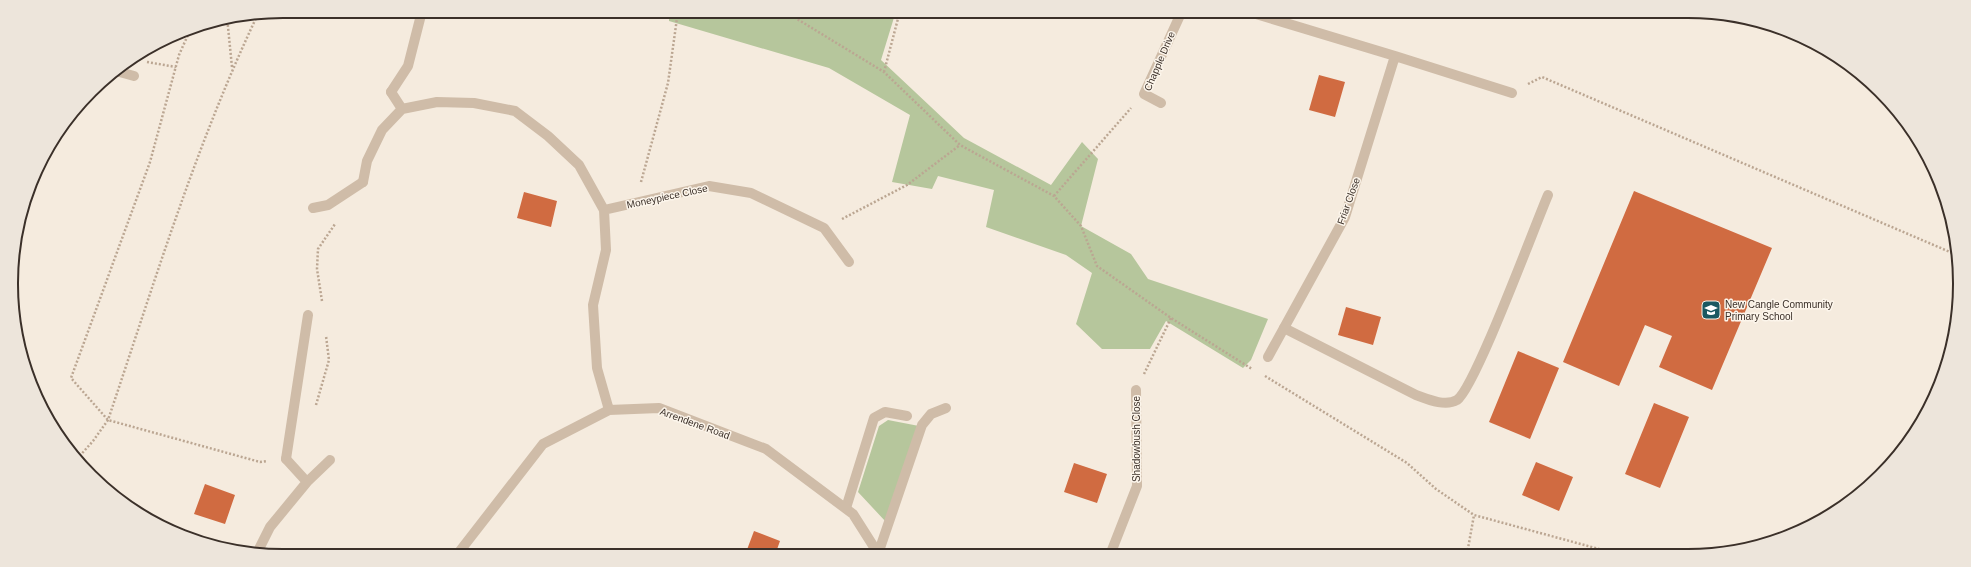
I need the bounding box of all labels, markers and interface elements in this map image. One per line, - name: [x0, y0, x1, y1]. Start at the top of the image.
- street label: Chapple Drive: [1142, 29, 1177, 93]
- street label: Friar Close: [1335, 176, 1362, 226]
- street label: Moneypiece Close: [626, 182, 709, 210]
- school or university icon: New Cangle Community Primary School: [1700, 299, 1722, 321]
- place label: New Cangle Community Primary School: [1725, 299, 1833, 322]
- street label: Shadowbush Close: [1131, 395, 1142, 482]
- street label: Arrendene Road: [658, 406, 731, 441]

